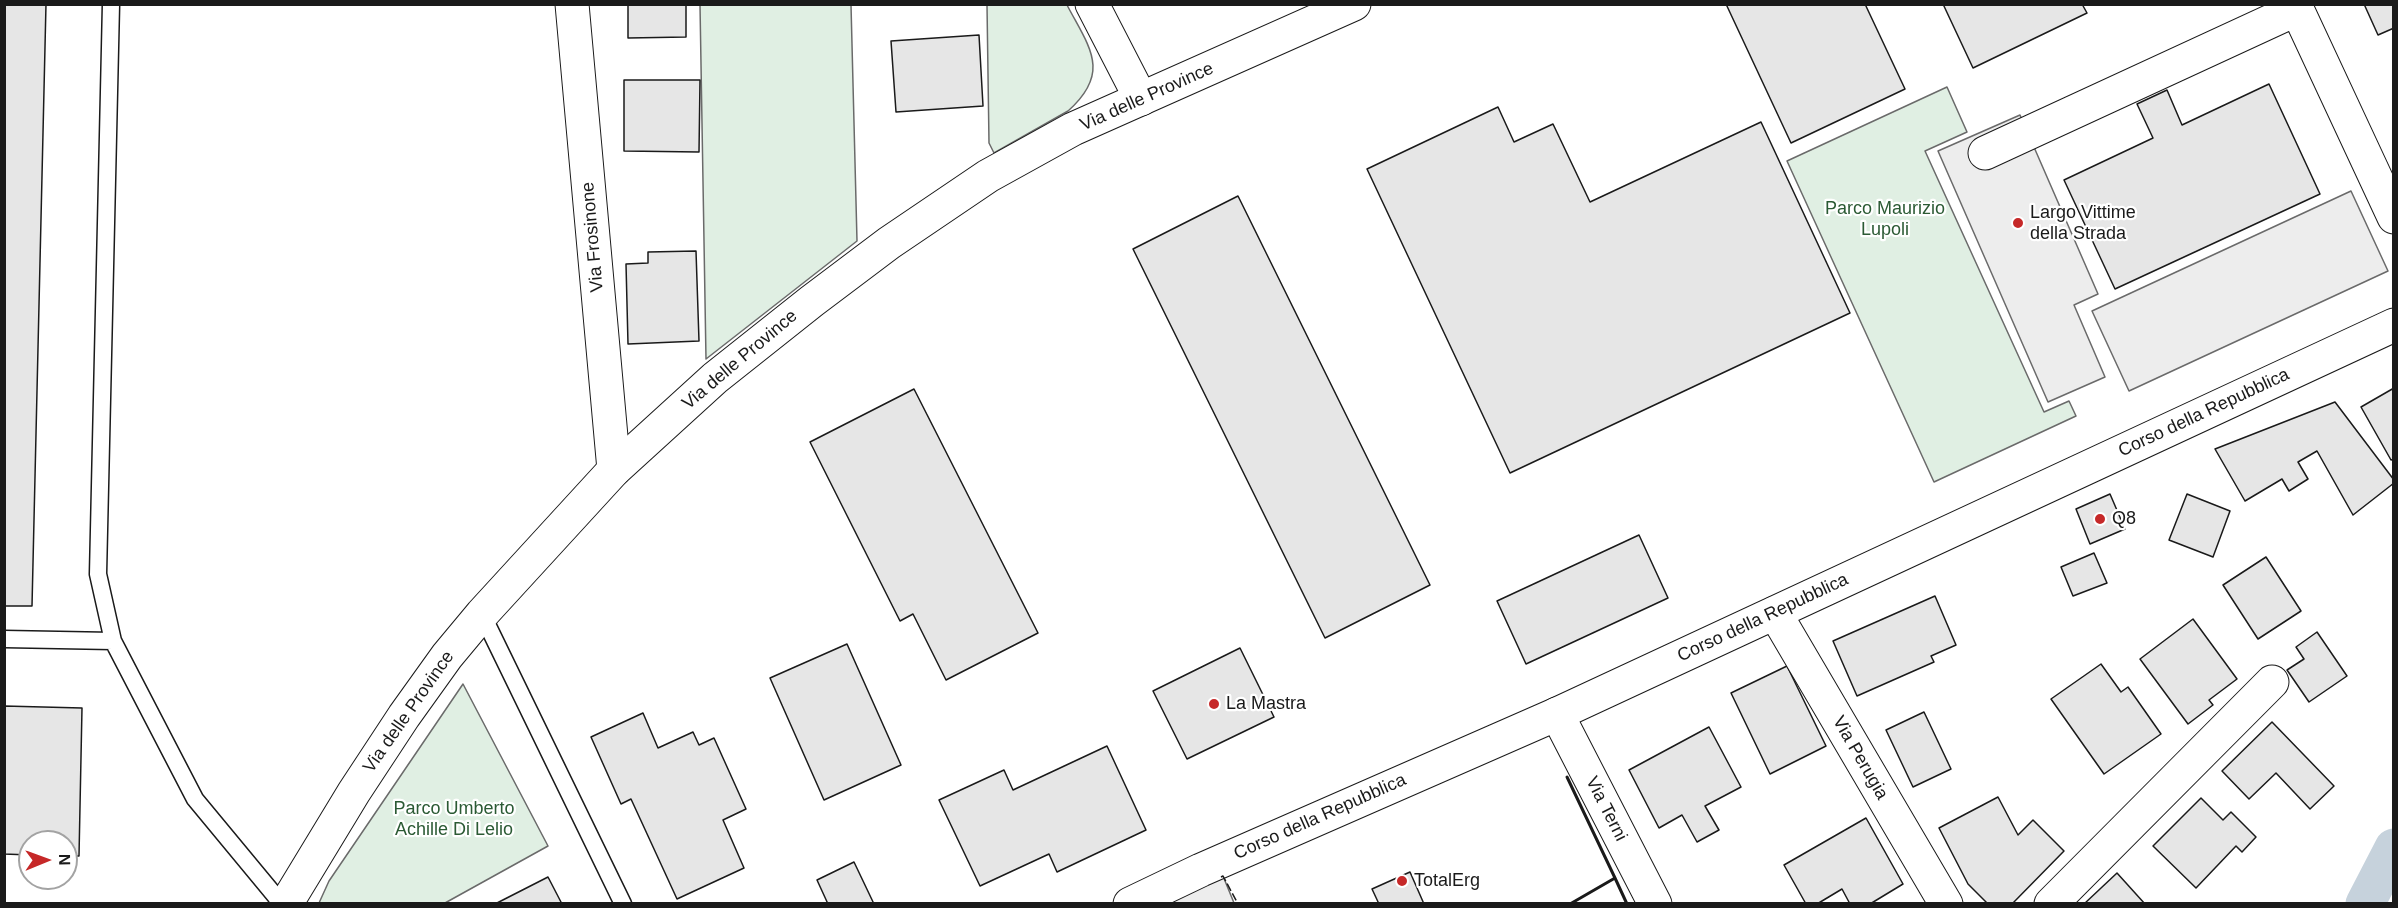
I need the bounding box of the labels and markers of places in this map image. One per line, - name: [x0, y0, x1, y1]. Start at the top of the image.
- place label: Largo Vittime della Strada: [2030, 202, 2136, 244]
- marker: Largo Vittime della Strada: [2011, 216, 2025, 230]
- place label: Q8: [2112, 508, 2136, 530]
- marker: Q8: [2093, 512, 2107, 526]
- place label: La Mastra: [1226, 693, 1306, 715]
- marker: La Mastra: [1207, 697, 1221, 711]
- place label: TotalErg: [1414, 870, 1480, 892]
- marker: TotalErg: [1395, 874, 1409, 888]

